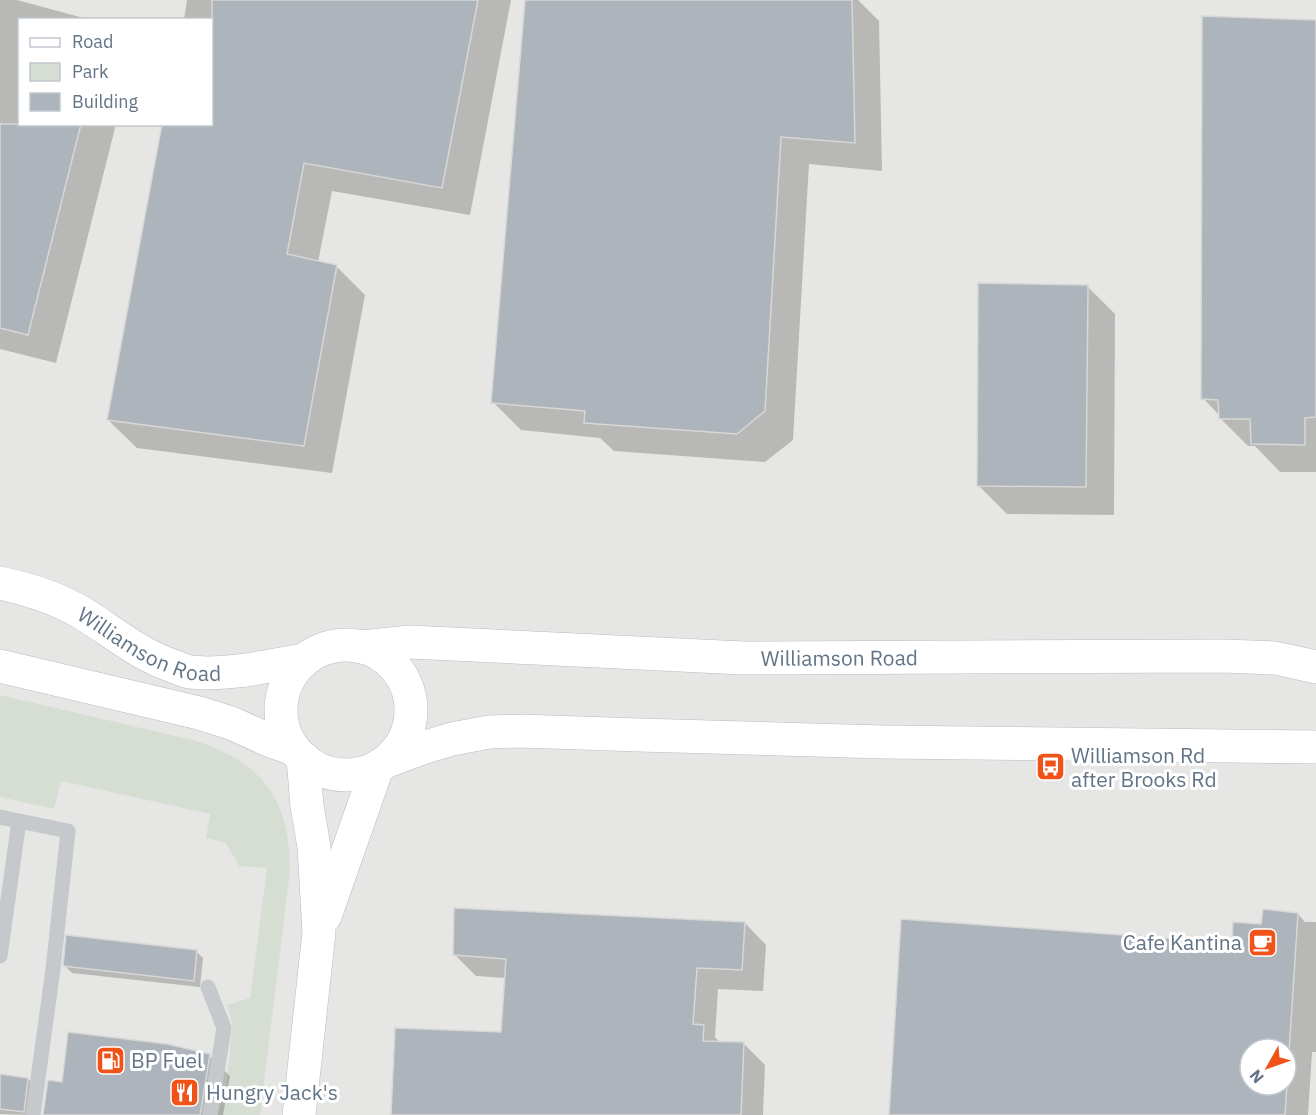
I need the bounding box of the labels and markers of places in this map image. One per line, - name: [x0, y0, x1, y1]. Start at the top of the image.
- place label: Williamson Rd after Brooks Rd: [1071, 741, 1217, 793]
- bus stop icon: Williamson Rd after Brooks Rd: [1034, 751, 1066, 783]
- cafe icon: Cafe Kantina: [1247, 926, 1279, 958]
- place label: Cafe Kantina: [1123, 928, 1242, 956]
- fuel station icon: BP Fuel: [94, 1044, 126, 1076]
- place label: BP Fuel: [131, 1046, 203, 1074]
- restaurant icon: Hungry Jack's: [169, 1076, 201, 1108]
- place label: Hungry Jack's: [206, 1078, 338, 1106]

